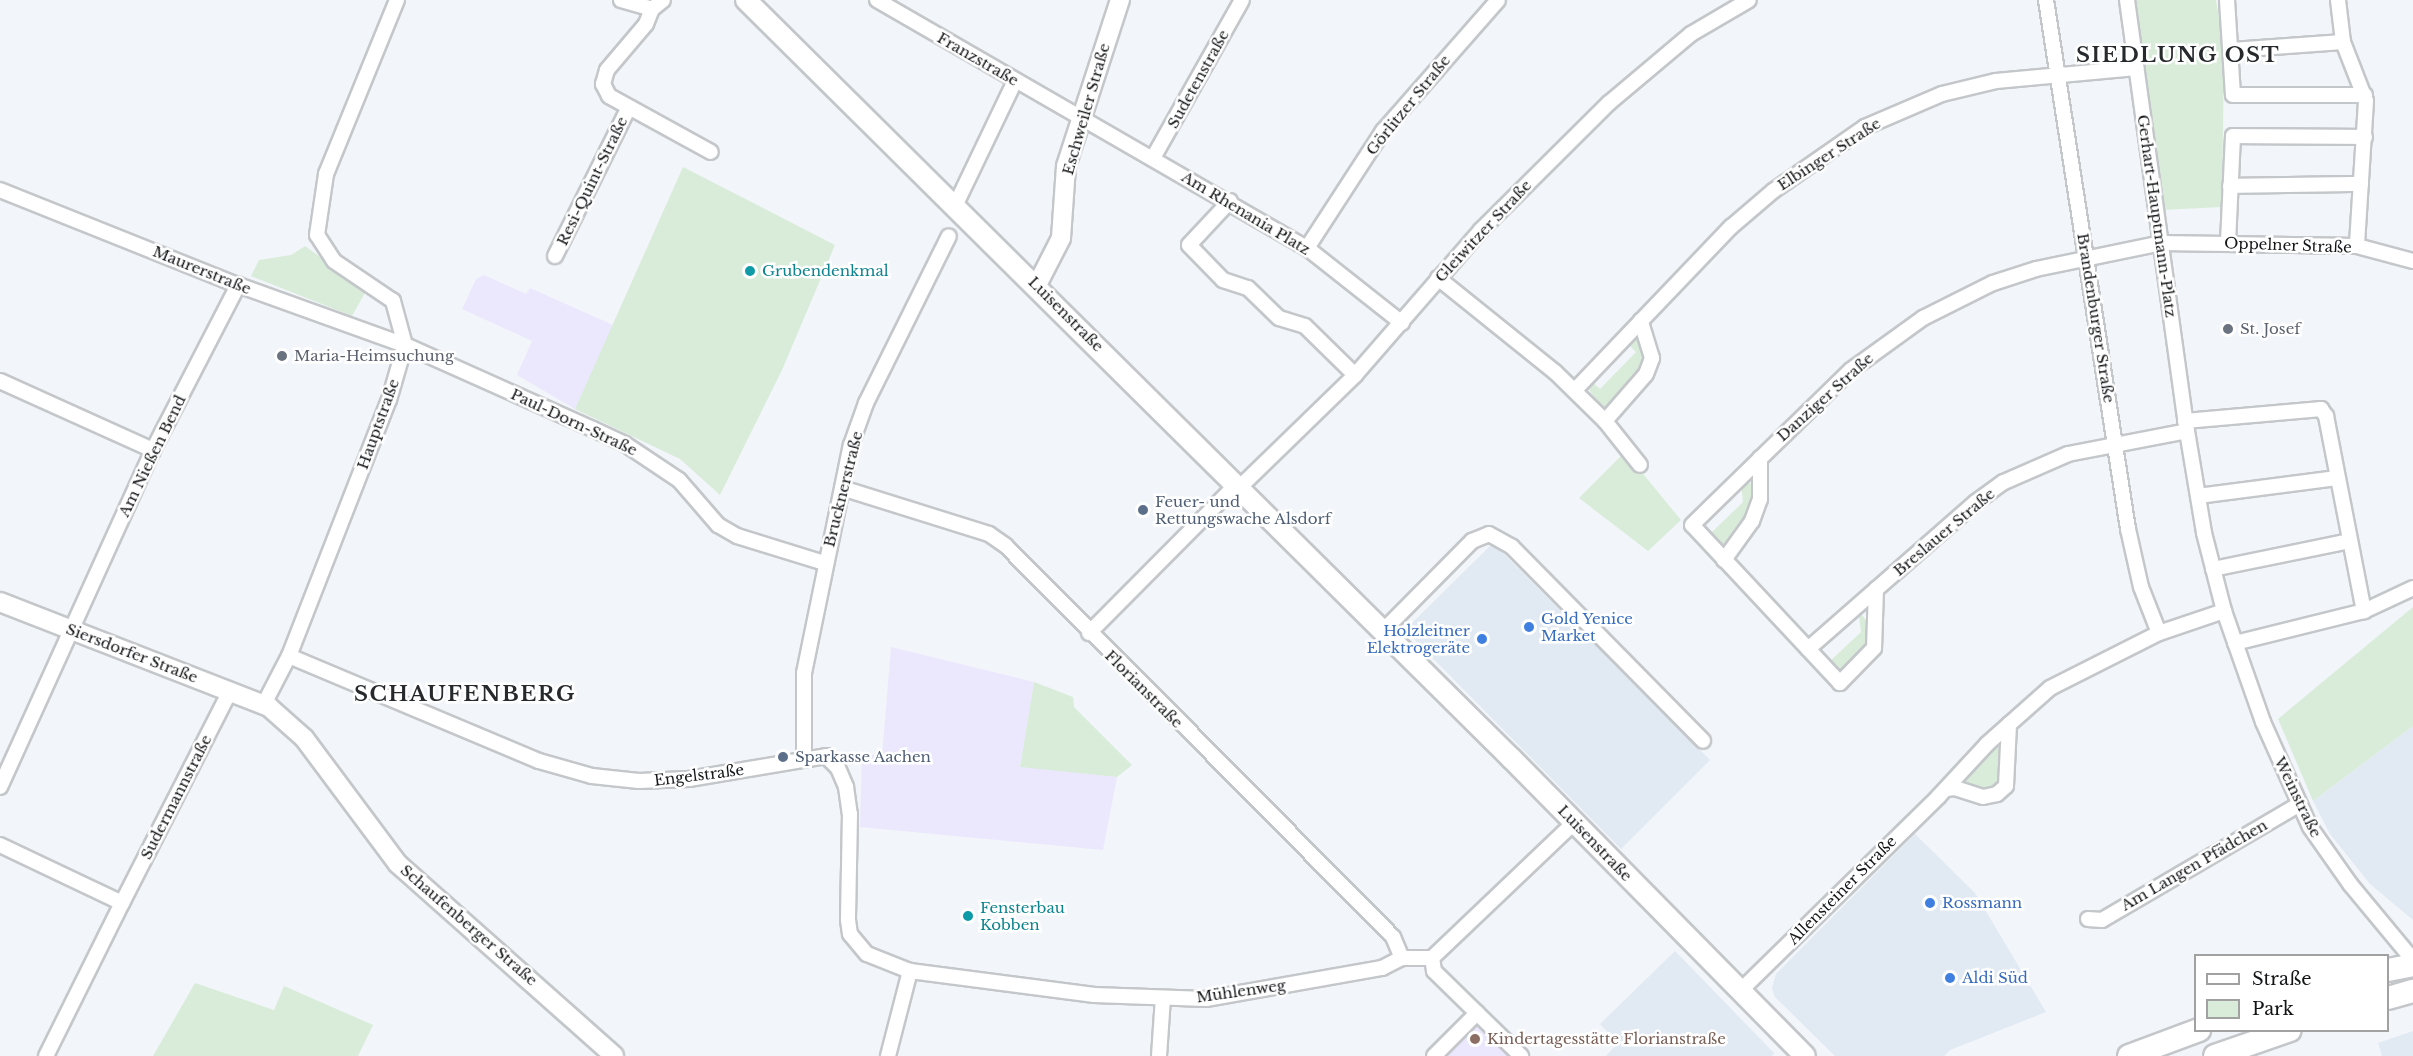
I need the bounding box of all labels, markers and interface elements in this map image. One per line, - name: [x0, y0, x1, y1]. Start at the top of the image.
- street label: Sudetenstraße: [1164, 27, 1232, 131]
- street label: Franzstraße: [934, 28, 1022, 90]
- street label: Eschweiler Straße: [1059, 41, 1113, 177]
- district label: SIEDLUNG OST: [2076, 42, 2280, 68]
- street label: Görlitzer Straße: [1362, 51, 1454, 159]
- street label: Gerhart-Hauptmann-Platz: [2134, 113, 2180, 319]
- street label: Resi-Quint-Straße: [553, 114, 631, 248]
- street label: Elbinger Straße: [1774, 114, 1884, 194]
- street label: Am Rhenania Platz: [1178, 167, 1314, 259]
- street label: Gleiwitzer Straße: [1431, 176, 1535, 286]
- street label: Brandenburger Straße: [2074, 232, 2118, 404]
- street label: Oppelner Straße: [2224, 234, 2352, 256]
- street label: Maurerstraße: [150, 242, 254, 298]
- place label: Grubendenkmal: [762, 262, 889, 280]
- marker: Grubendenkmal: [743, 264, 757, 278]
- street label: Luisenstraße: [1025, 273, 1107, 355]
- place label: St. Josef: [2240, 320, 2300, 338]
- marker: St. Josef: [2221, 322, 2235, 336]
- place label: Maria-Heimsuchung: [294, 347, 454, 365]
- marker: Maria-Heimsuchung: [275, 349, 289, 363]
- street label: Danziger Straße: [1773, 349, 1877, 445]
- street label: Hauptstraße: [353, 376, 403, 472]
- street label: Paul-Dorn-Straße: [508, 385, 640, 459]
- street label: Am Nießen Bend: [115, 392, 189, 520]
- street label: Brucknerstraße: [820, 429, 866, 549]
- street label: Breslauer Straße: [1890, 484, 1998, 580]
- place label: Feuer- und Rettungswache Alsdorf: [1155, 492, 1331, 527]
- marker: Feuer- und Rettungswache Alsdorf: [1136, 503, 1150, 517]
- place label: Gold Yenice Market: [1541, 609, 1633, 644]
- street label: Siersdorfer Straße: [63, 619, 201, 687]
- marker: Gold Yenice Market: [1522, 620, 1536, 634]
- place label: Holzleitner Elektrogeräte: [1367, 621, 1470, 656]
- marker: Holzleitner Elektrogeräte: [1475, 632, 1489, 646]
- street label: Florianstraße: [1101, 646, 1187, 732]
- district label: SCHAUFENBERG: [354, 681, 576, 707]
- street label: Sudermannstraße: [137, 732, 215, 862]
- place label: Sparkasse Aachen: [795, 748, 931, 766]
- marker: Sparkasse Aachen: [776, 750, 790, 764]
- street label: Weinstraße: [2271, 754, 2325, 840]
- street label: Engelstraße: [653, 761, 745, 789]
- street label: Luisenstraße: [1554, 801, 1636, 885]
- street label: Am Langen Pfädchen: [2118, 816, 2270, 914]
- street label: Allensteiner Straße: [1784, 832, 1900, 948]
- street label: Schaufenberger Straße: [397, 861, 541, 989]
- place label: Rossmann: [1942, 894, 2022, 912]
- marker: Rossmann: [1923, 896, 1937, 910]
- place label: Fensterbau Kobben: [980, 898, 1065, 933]
- marker: Fensterbau Kobben: [961, 909, 975, 923]
- legend: [2194, 954, 2389, 1032]
- text: Straße: [2252, 968, 2312, 990]
- place label: Aldi Süd: [1962, 969, 2028, 987]
- marker: Aldi Süd: [1943, 971, 1957, 985]
- street label: Mühlenweg: [1195, 976, 1287, 1006]
- text: Park: [2252, 998, 2294, 1020]
- place label: Kindertagesstätte Florianstraße: [1487, 1030, 1726, 1048]
- marker: Kindertagesstätte Florianstraße: [1468, 1032, 1482, 1046]

